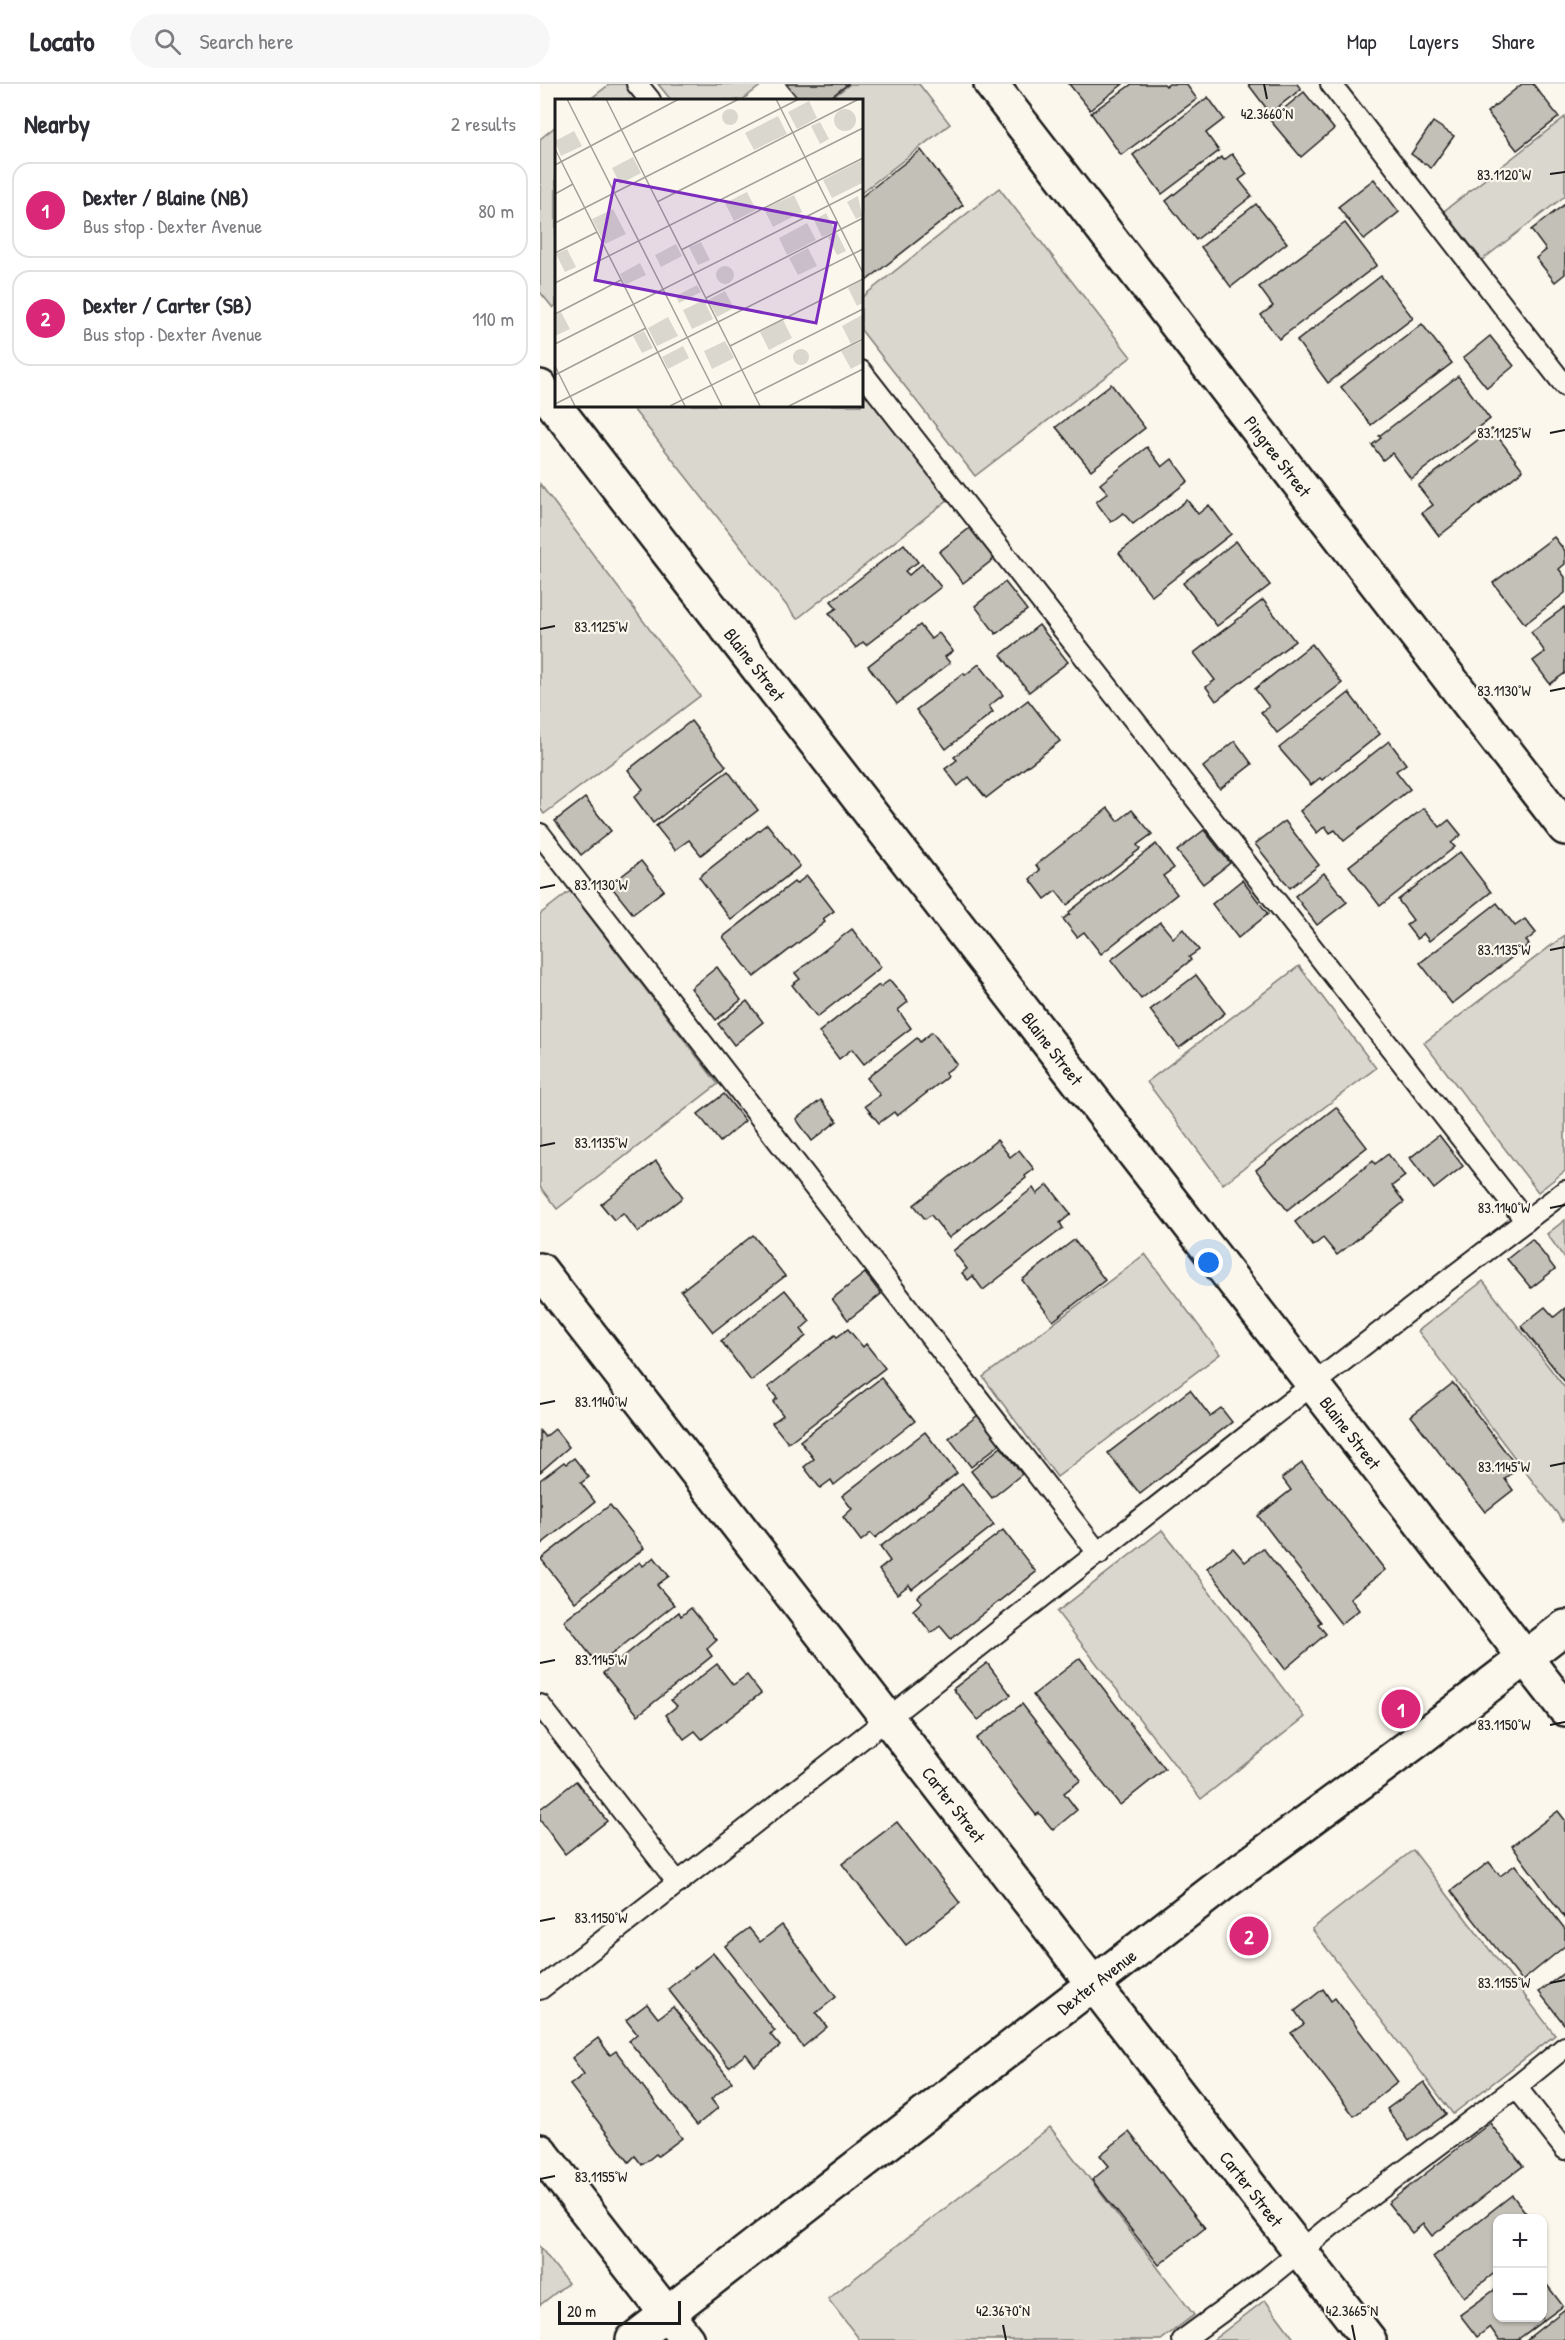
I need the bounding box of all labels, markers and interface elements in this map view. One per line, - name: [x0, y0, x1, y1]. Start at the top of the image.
- search box: [130, 14, 550, 68]
- text: Locato: [30, 22, 94, 60]
- icon: search: [151, 25, 184, 58]
- text: Search here: [199, 26, 293, 56]
- text: Map: [1347, 27, 1376, 56]
- text: Layers: [1409, 27, 1459, 56]
- text: Share: [1492, 27, 1535, 56]
- inset map: [555, 99, 862, 406]
- text: 42.3660°N: [1241, 103, 1293, 124]
- text: Nearby: [24, 106, 90, 141]
- text: 2 results: [451, 110, 516, 137]
- text: 83.1120°W: [1477, 164, 1532, 185]
- text: Dexter / Blaine (NB): [83, 182, 249, 212]
- text: 1: [42, 197, 49, 224]
- text: 80 m: [478, 197, 514, 224]
- text: Bus stop · Dexter Avenue: [83, 212, 262, 239]
- text: Dexter / Carter (SB): [83, 290, 252, 320]
- text: 2: [41, 305, 50, 332]
- text: 110 m: [472, 305, 514, 332]
- text: Bus stop · Dexter Avenue: [83, 320, 262, 347]
- street label: Pingree Street: [1239, 410, 1318, 502]
- text: 83.1125°W: [1477, 422, 1531, 443]
- text: 83.1125°W: [574, 616, 628, 637]
- street label: Blaine Street: [719, 623, 792, 707]
- text: 83.1130°W: [1477, 680, 1531, 701]
- text: 83.1130°W: [574, 874, 628, 895]
- text: 83.1135°W: [1477, 939, 1531, 960]
- street label: Blaine Street: [1016, 1007, 1090, 1091]
- text: 83.1135°W: [574, 1132, 628, 1153]
- text: 83.1140°W: [1478, 1197, 1531, 1218]
- your location: [1194, 1248, 1223, 1277]
- text: 83.1140°W: [575, 1391, 628, 1412]
- street label: Blaine Street: [1314, 1391, 1388, 1475]
- text: 83.1145°W: [1478, 1456, 1531, 1477]
- text: 83.1145°W: [575, 1649, 628, 1670]
- pin: 1: [1382, 1686, 1420, 1732]
- text: 83.1150°W: [1477, 1714, 1531, 1735]
- street label: Carter Street: [916, 1761, 992, 1848]
- text: 83.1150°W: [574, 1907, 628, 1928]
- pin: 2: [1230, 1914, 1268, 1958]
- street label: Dexter Avenue: [1052, 1943, 1141, 2020]
- text: 83.1155°W: [1478, 1972, 1531, 1993]
- street label: Carter Street: [1214, 2145, 1290, 2233]
- text: 83.1155°W: [575, 2166, 628, 2187]
- map controls: [1493, 2214, 1547, 2322]
- button: +: [1493, 2214, 1547, 2268]
- button: −: [1493, 2268, 1547, 2322]
- scale bar: [558, 2298, 681, 2326]
- text: 20 m: [567, 2300, 596, 2322]
- text: 42.3670°N: [976, 2300, 1030, 2321]
- text: 42.3665°N: [1326, 2300, 1378, 2321]

